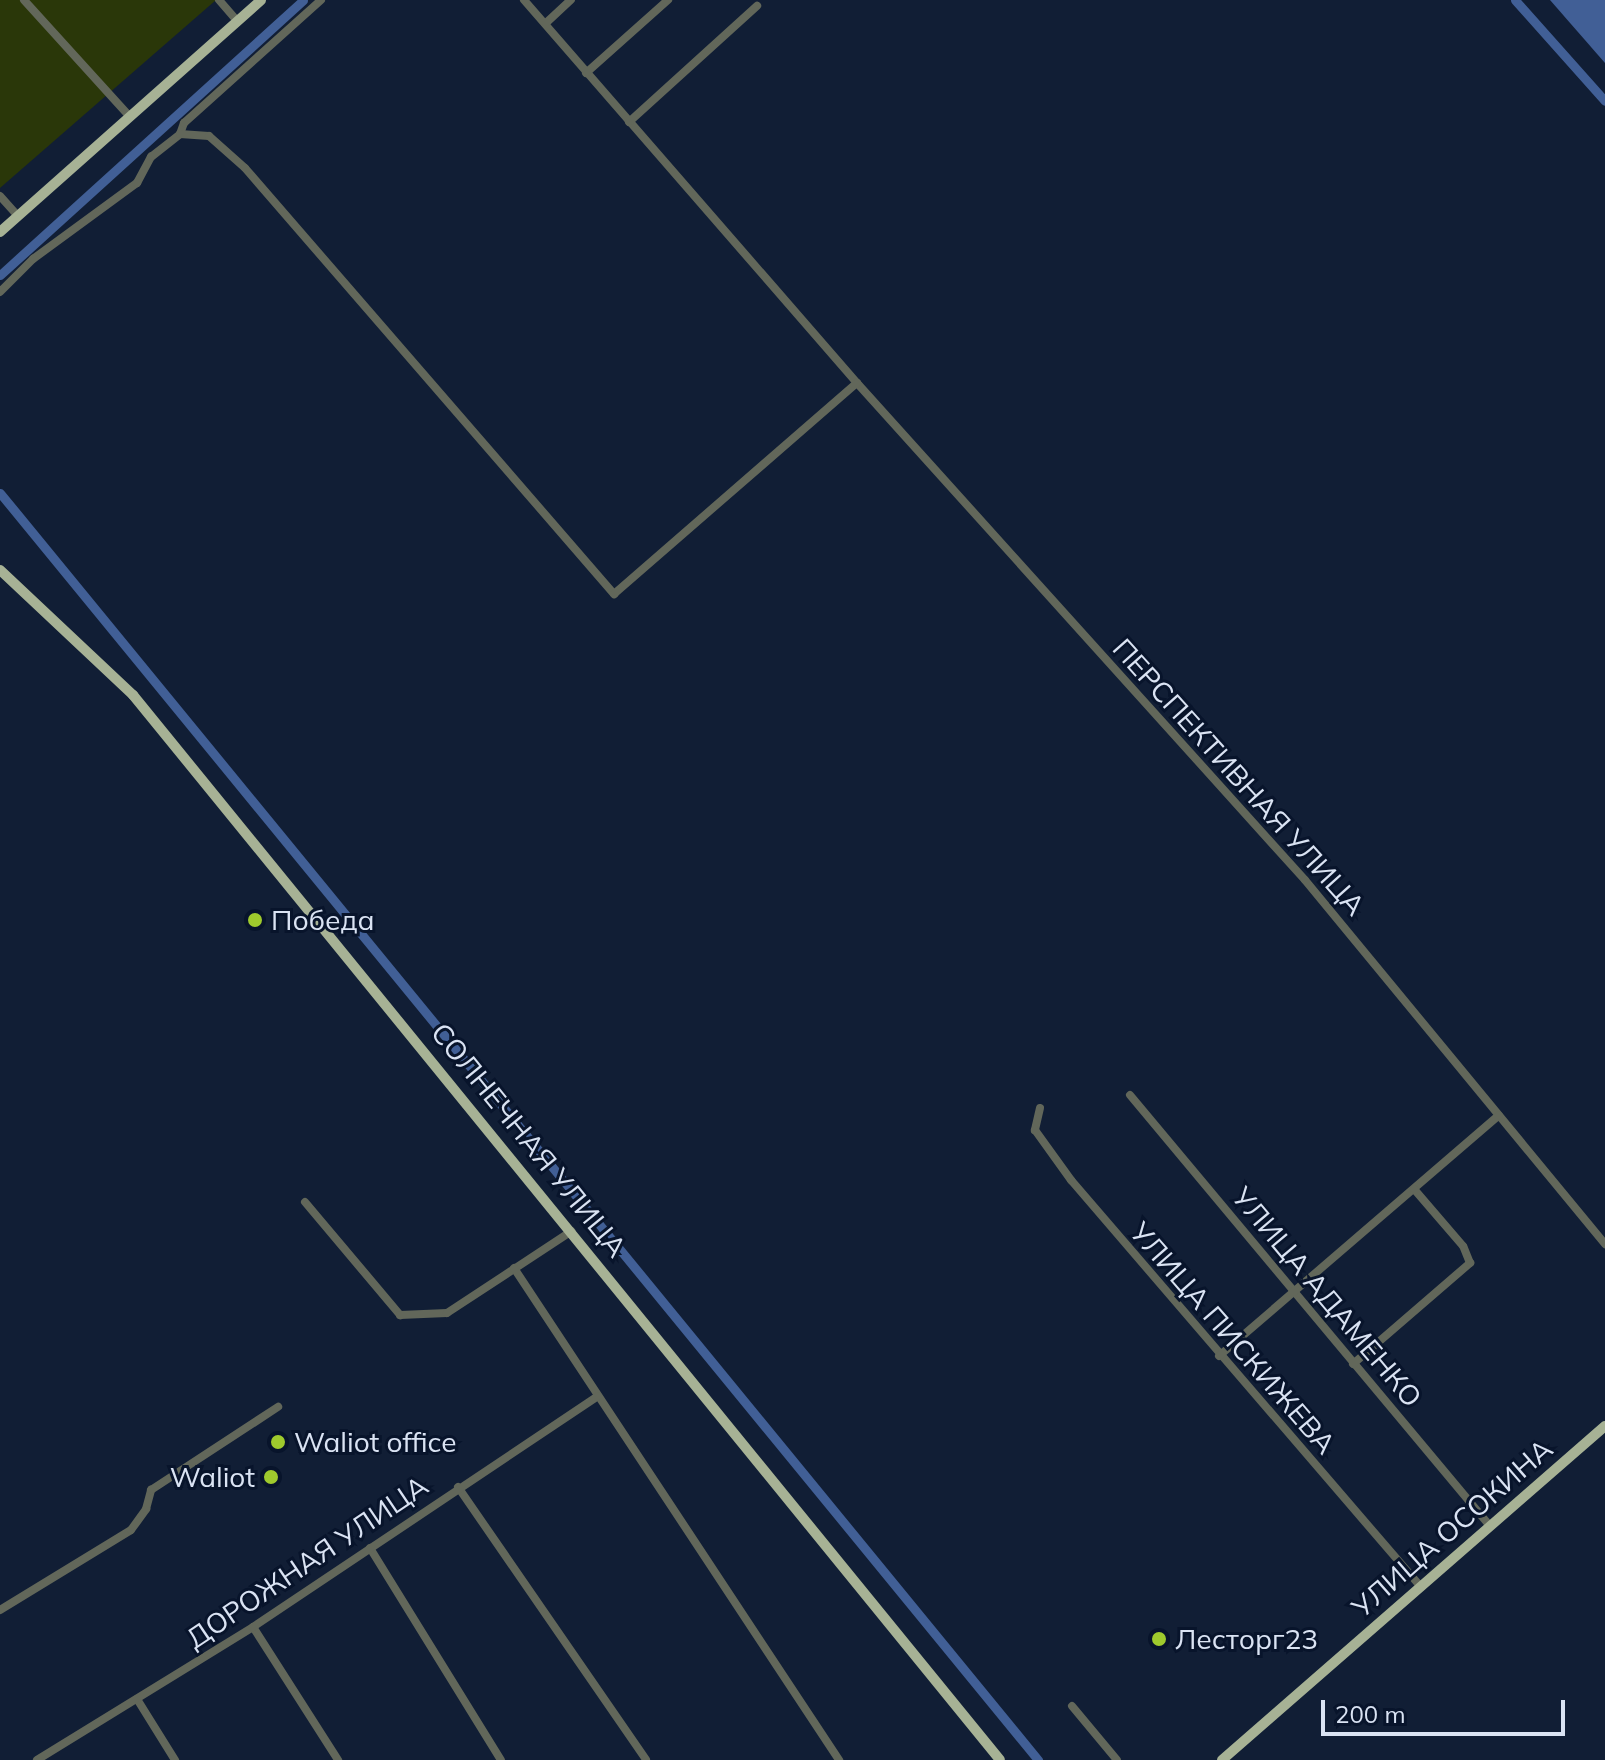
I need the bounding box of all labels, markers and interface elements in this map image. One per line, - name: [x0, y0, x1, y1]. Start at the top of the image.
- street label: ПЕРСПЕКТИВНАЯ УЛИЦА: [1106, 632, 1372, 922]
- place label: Победа: [271, 903, 375, 937]
- marker: Победа: [246, 911, 264, 929]
- street label: СОЛНЕЧНАЯ УЛИЦА: [424, 1016, 634, 1264]
- street label: УЛИЦА АДАМЕНКО: [1225, 1180, 1429, 1414]
- street label: УЛИЦА ПИСКИЖЕВА: [1123, 1215, 1343, 1461]
- place label: Waliot office: [294, 1425, 456, 1459]
- street label: УЛИЦА ОСОКИНА: [1345, 1432, 1559, 1624]
- marker: Waliot office: [269, 1433, 287, 1451]
- place label: Waliot: [170, 1460, 255, 1494]
- marker: Waliot: [262, 1468, 280, 1486]
- street label: ДОРОЖНАЯ УЛИЦА: [180, 1469, 434, 1655]
- place label: Лесторг23: [1175, 1622, 1318, 1656]
- marker: Лесторг23: [1150, 1630, 1168, 1648]
- scale bar: [1325, 1684, 1569, 1734]
- text: 200 m: [1335, 1699, 1406, 1729]

